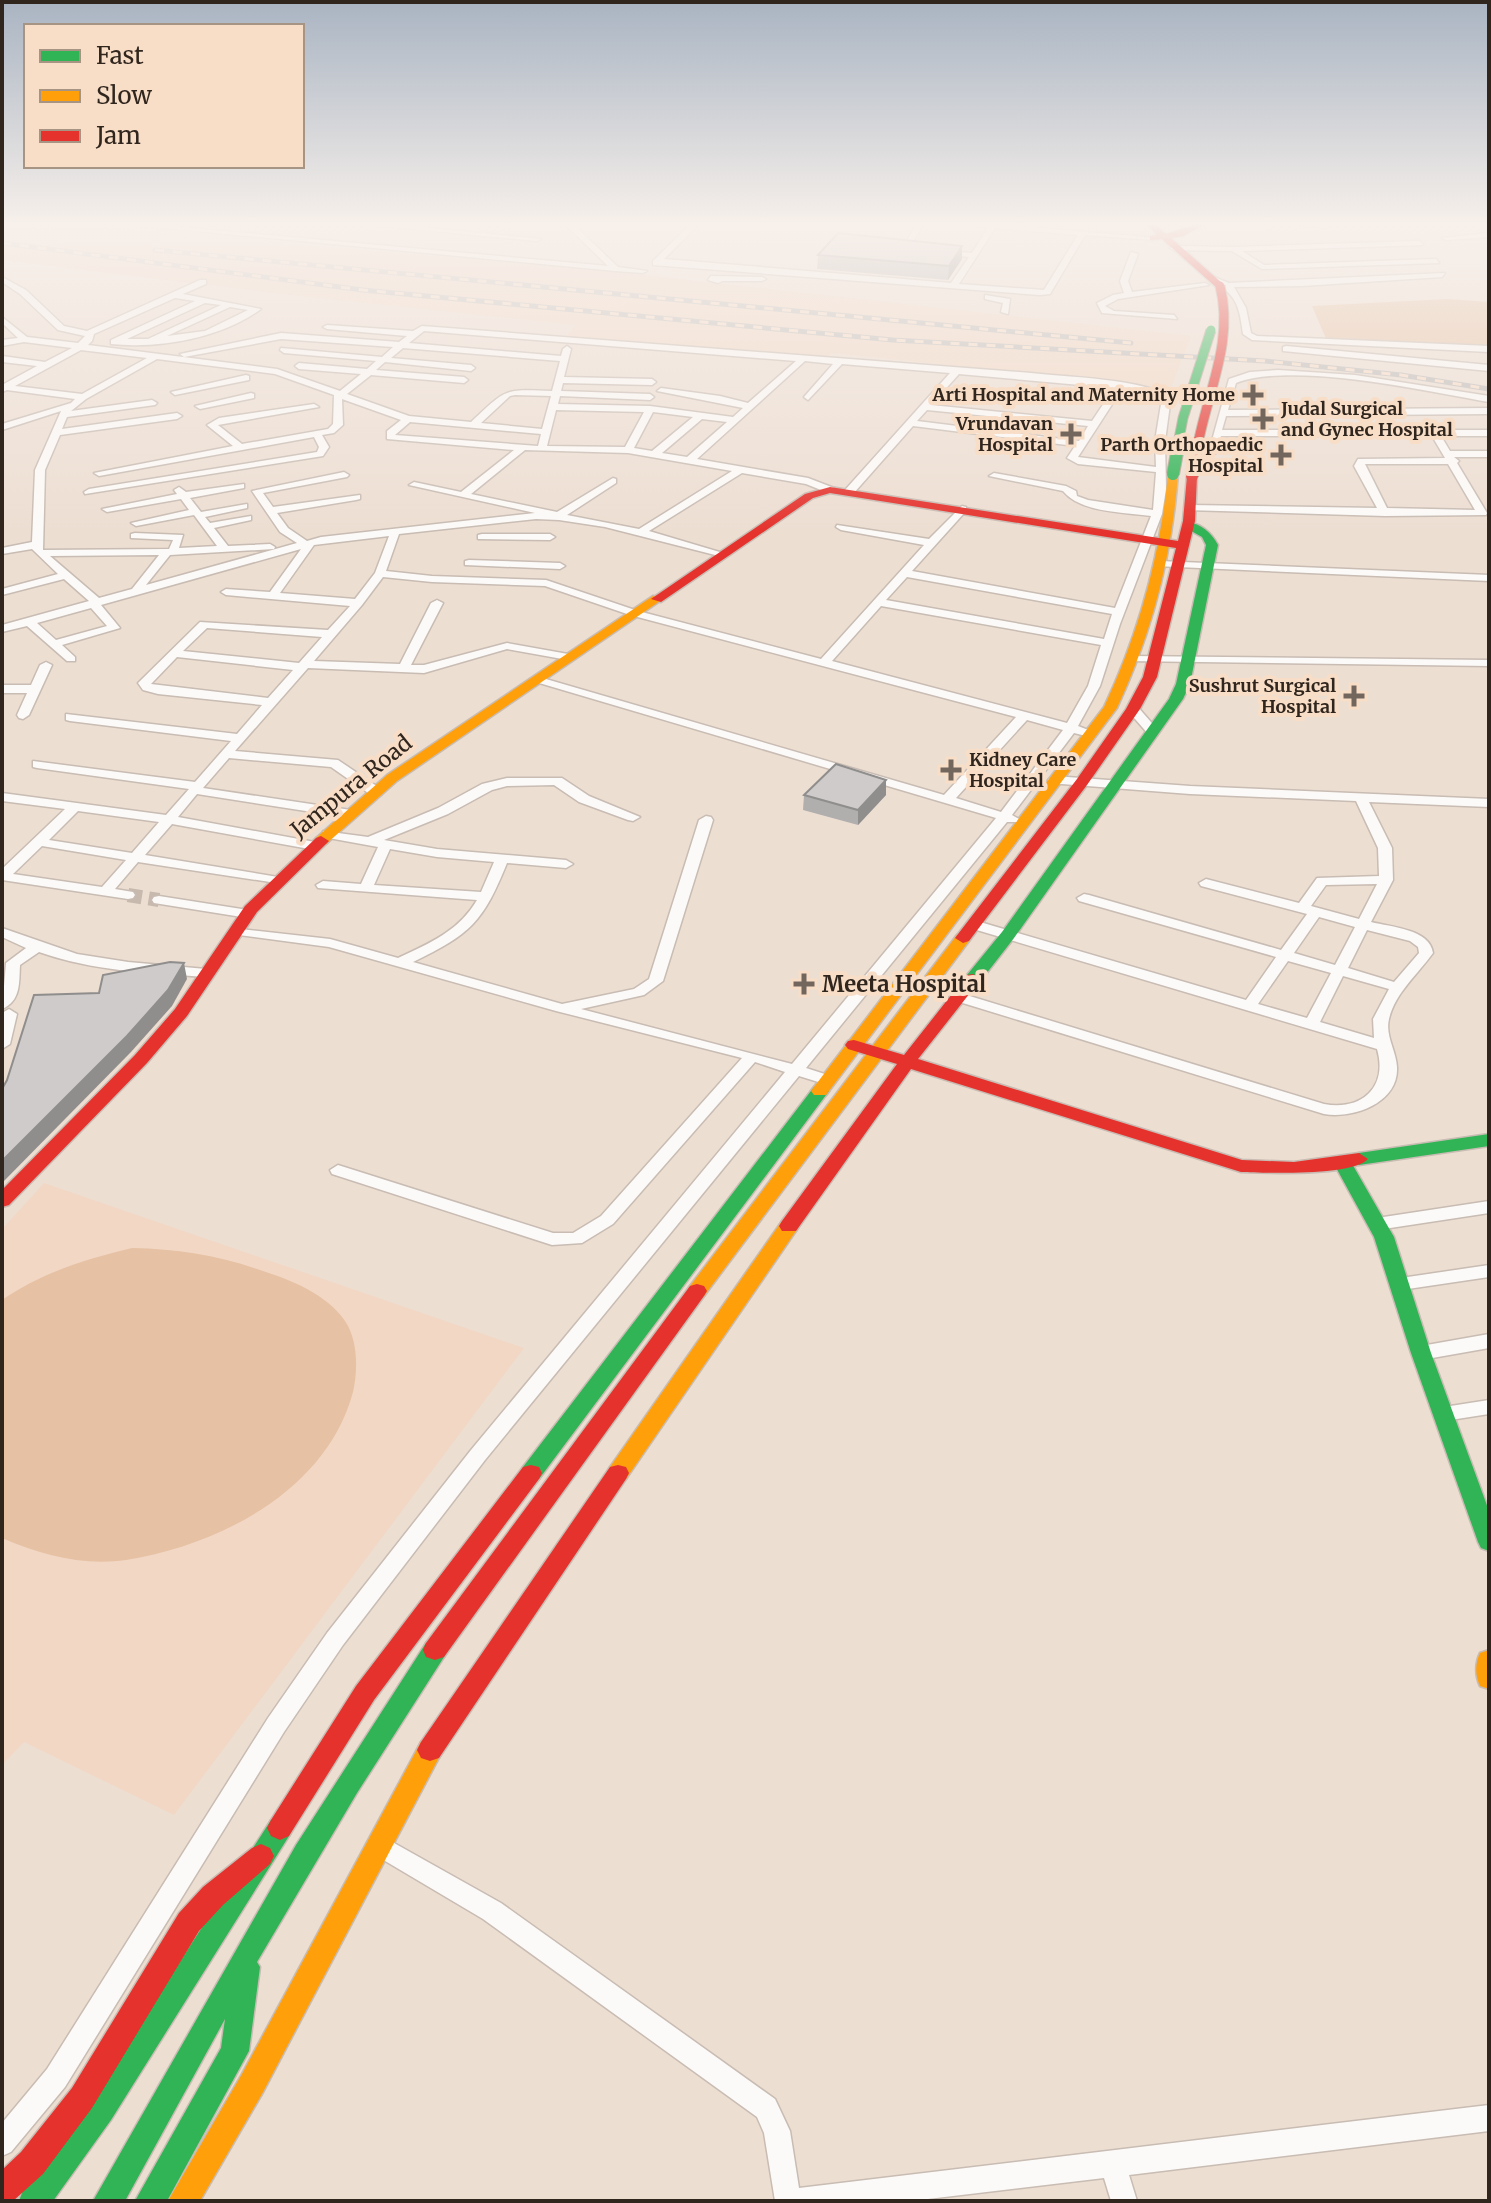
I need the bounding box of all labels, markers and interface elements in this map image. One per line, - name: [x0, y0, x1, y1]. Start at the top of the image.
- legend: [24, 24, 304, 168]
- text: Fast: [96, 40, 144, 71]
- text: Slow: [96, 80, 152, 111]
- text: Jam: [95, 120, 141, 151]
- place label: Arti Hospital and Maternity Home: [932, 383, 1235, 406]
- marker: Arti Hospital and Maternity Home: [1242, 384, 1264, 406]
- place label: Judal Surgical and Gynec Hospital: [1280, 397, 1453, 441]
- marker: Judal Surgical and Gynec Hospital: [1252, 408, 1274, 430]
- place label: Vrundavan Hospital: [955, 412, 1053, 456]
- marker: Vrundavan Hospital: [1060, 423, 1082, 445]
- place label: Parth Orthopaedic Hospital: [1100, 433, 1263, 477]
- marker: Parth Orthopaedic Hospital: [1270, 444, 1292, 466]
- place label: Sushrut Surgical Hospital: [1189, 674, 1336, 718]
- marker: Sushrut Surgical Hospital: [1343, 685, 1365, 707]
- street label: Jampura Road: [284, 729, 417, 844]
- place label: Kidney Care Hospital: [969, 748, 1077, 792]
- marker: Kidney Care Hospital: [940, 759, 962, 781]
- place label: Meeta Hospital: [822, 970, 986, 998]
- marker: Meeta Hospital: [793, 973, 815, 995]

